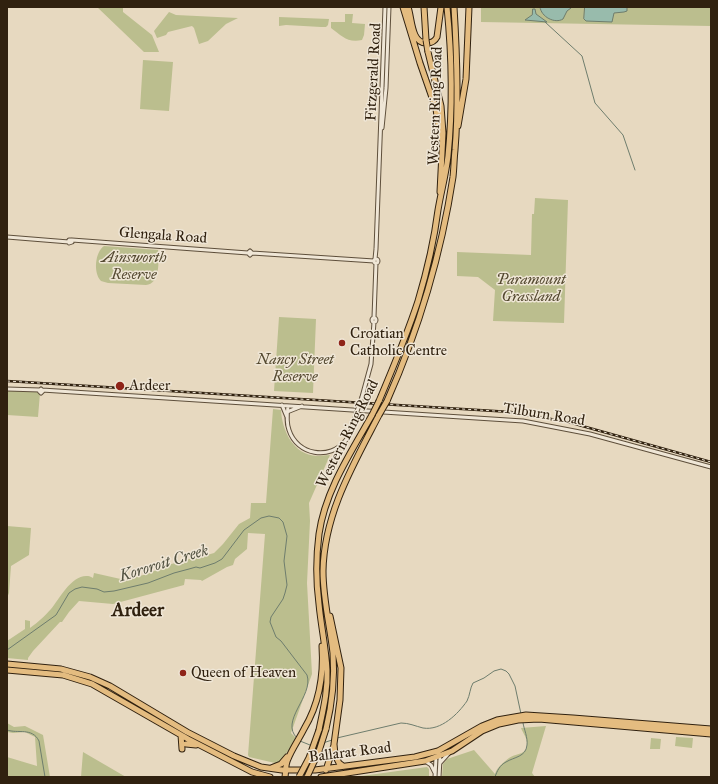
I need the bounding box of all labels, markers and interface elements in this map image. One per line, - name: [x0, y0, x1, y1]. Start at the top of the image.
- street label: Fitzgerald Road: [362, 23, 386, 121]
- street label: Western Ring Road: [425, 46, 447, 166]
- street label: Glengala Road: [118, 224, 208, 248]
- park label: Ainsworth Reserve: [102, 249, 166, 284]
- park label: Paramount Grassland: [496, 271, 566, 306]
- place label: Croatian Catholic Centre: [350, 325, 447, 360]
- marker: Croatian Catholic Centre: [337, 338, 347, 348]
- park label: Nancy Street Reserve: [256, 351, 334, 386]
- place label: Ardeer: [129, 377, 170, 395]
- street label: Western Ring Road: [313, 377, 383, 491]
- marker: Ardeer: [114, 380, 126, 392]
- street label: Tilburn Road: [502, 400, 586, 430]
- water label: Kororoit Creek: [117, 541, 211, 587]
- district label: Ardeer: [112, 600, 164, 622]
- place label: Queen of Heaven: [191, 664, 296, 682]
- marker: Queen of Heaven: [178, 668, 188, 678]
- street label: Ballarat Road: [308, 739, 392, 767]

